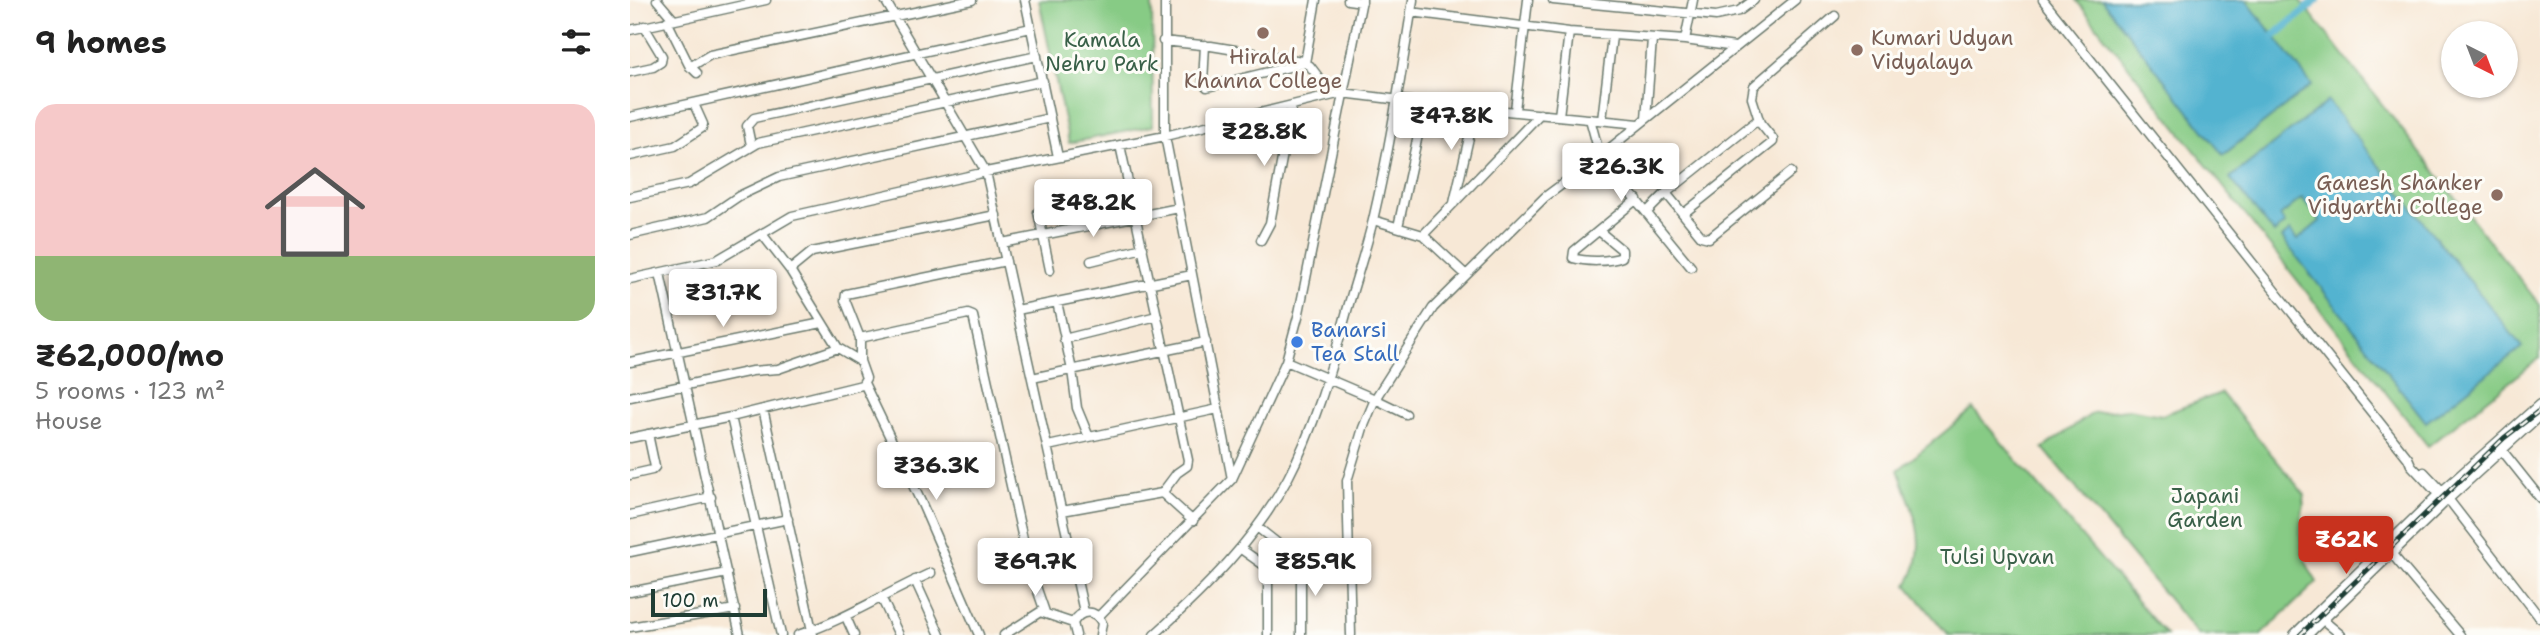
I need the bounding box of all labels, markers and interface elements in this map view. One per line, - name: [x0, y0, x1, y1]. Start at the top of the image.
- north arrow: [2441, 21, 2518, 98]
- map controls: [2441, 21, 2518, 98]
- text: 9 homes: [35, 22, 167, 63]
- icon: filters: [557, 23, 595, 61]
- place label: Kumari Udyan Vidyalaya: [1871, 24, 2014, 76]
- marker: Hiralal Khanna College: [1255, 25, 1271, 41]
- park label: Kamala Nehru Park: [1045, 26, 1159, 78]
- marker: Kumari Udyan Vidyalaya: [1849, 42, 1865, 58]
- place label: Hiralal Khanna College: [1184, 43, 1342, 95]
- pin: ₹47.8K: [1394, 92, 1508, 152]
- text: ₹47.8K: [1409, 100, 1493, 130]
- pin: ₹28.8K: [1207, 108, 1321, 168]
- text: ₹28.8K: [1221, 116, 1307, 146]
- pin: ₹26.3K: [1564, 144, 1678, 203]
- icon: home: [252, 149, 378, 275]
- text: ₹26.3K: [1578, 151, 1664, 181]
- place label: Ganesh Shanker Vidyarthi College: [2308, 169, 2483, 221]
- pin: ₹48.2K: [1036, 180, 1150, 239]
- text: ₹48.2K: [1050, 187, 1136, 217]
- marker: Ganesh Shanker Vidyarthi College: [2489, 187, 2505, 203]
- pin: ₹31.7K: [666, 270, 780, 329]
- text: ₹31.7K: [685, 277, 761, 307]
- place label: Banarsi Tea Stall: [1311, 316, 1400, 368]
- marker: Banarsi Tea Stall: [1289, 334, 1305, 350]
- text: ₹62,000/mo: [35, 335, 224, 376]
- text: 5 rooms · 123 m²: [35, 376, 225, 406]
- text: House: [35, 406, 103, 436]
- pin: ₹36.3K: [879, 442, 993, 502]
- text: ₹36.3K: [893, 450, 979, 480]
- park label: Japani Garden: [2167, 482, 2243, 534]
- pin: ₹62K: [2305, 516, 2387, 576]
- text: ₹62K: [2314, 524, 2378, 554]
- pin: ₹69.7K: [978, 538, 1092, 598]
- pin: ₹85.9K: [1258, 538, 1372, 598]
- park label: Tulsi Upvan: [1940, 543, 2054, 571]
- text: ₹69.7K: [994, 546, 1076, 576]
- text: ₹85.9K: [1274, 546, 1356, 576]
- scale bar: [651, 586, 766, 618]
- text: 100 m: [662, 588, 719, 613]

